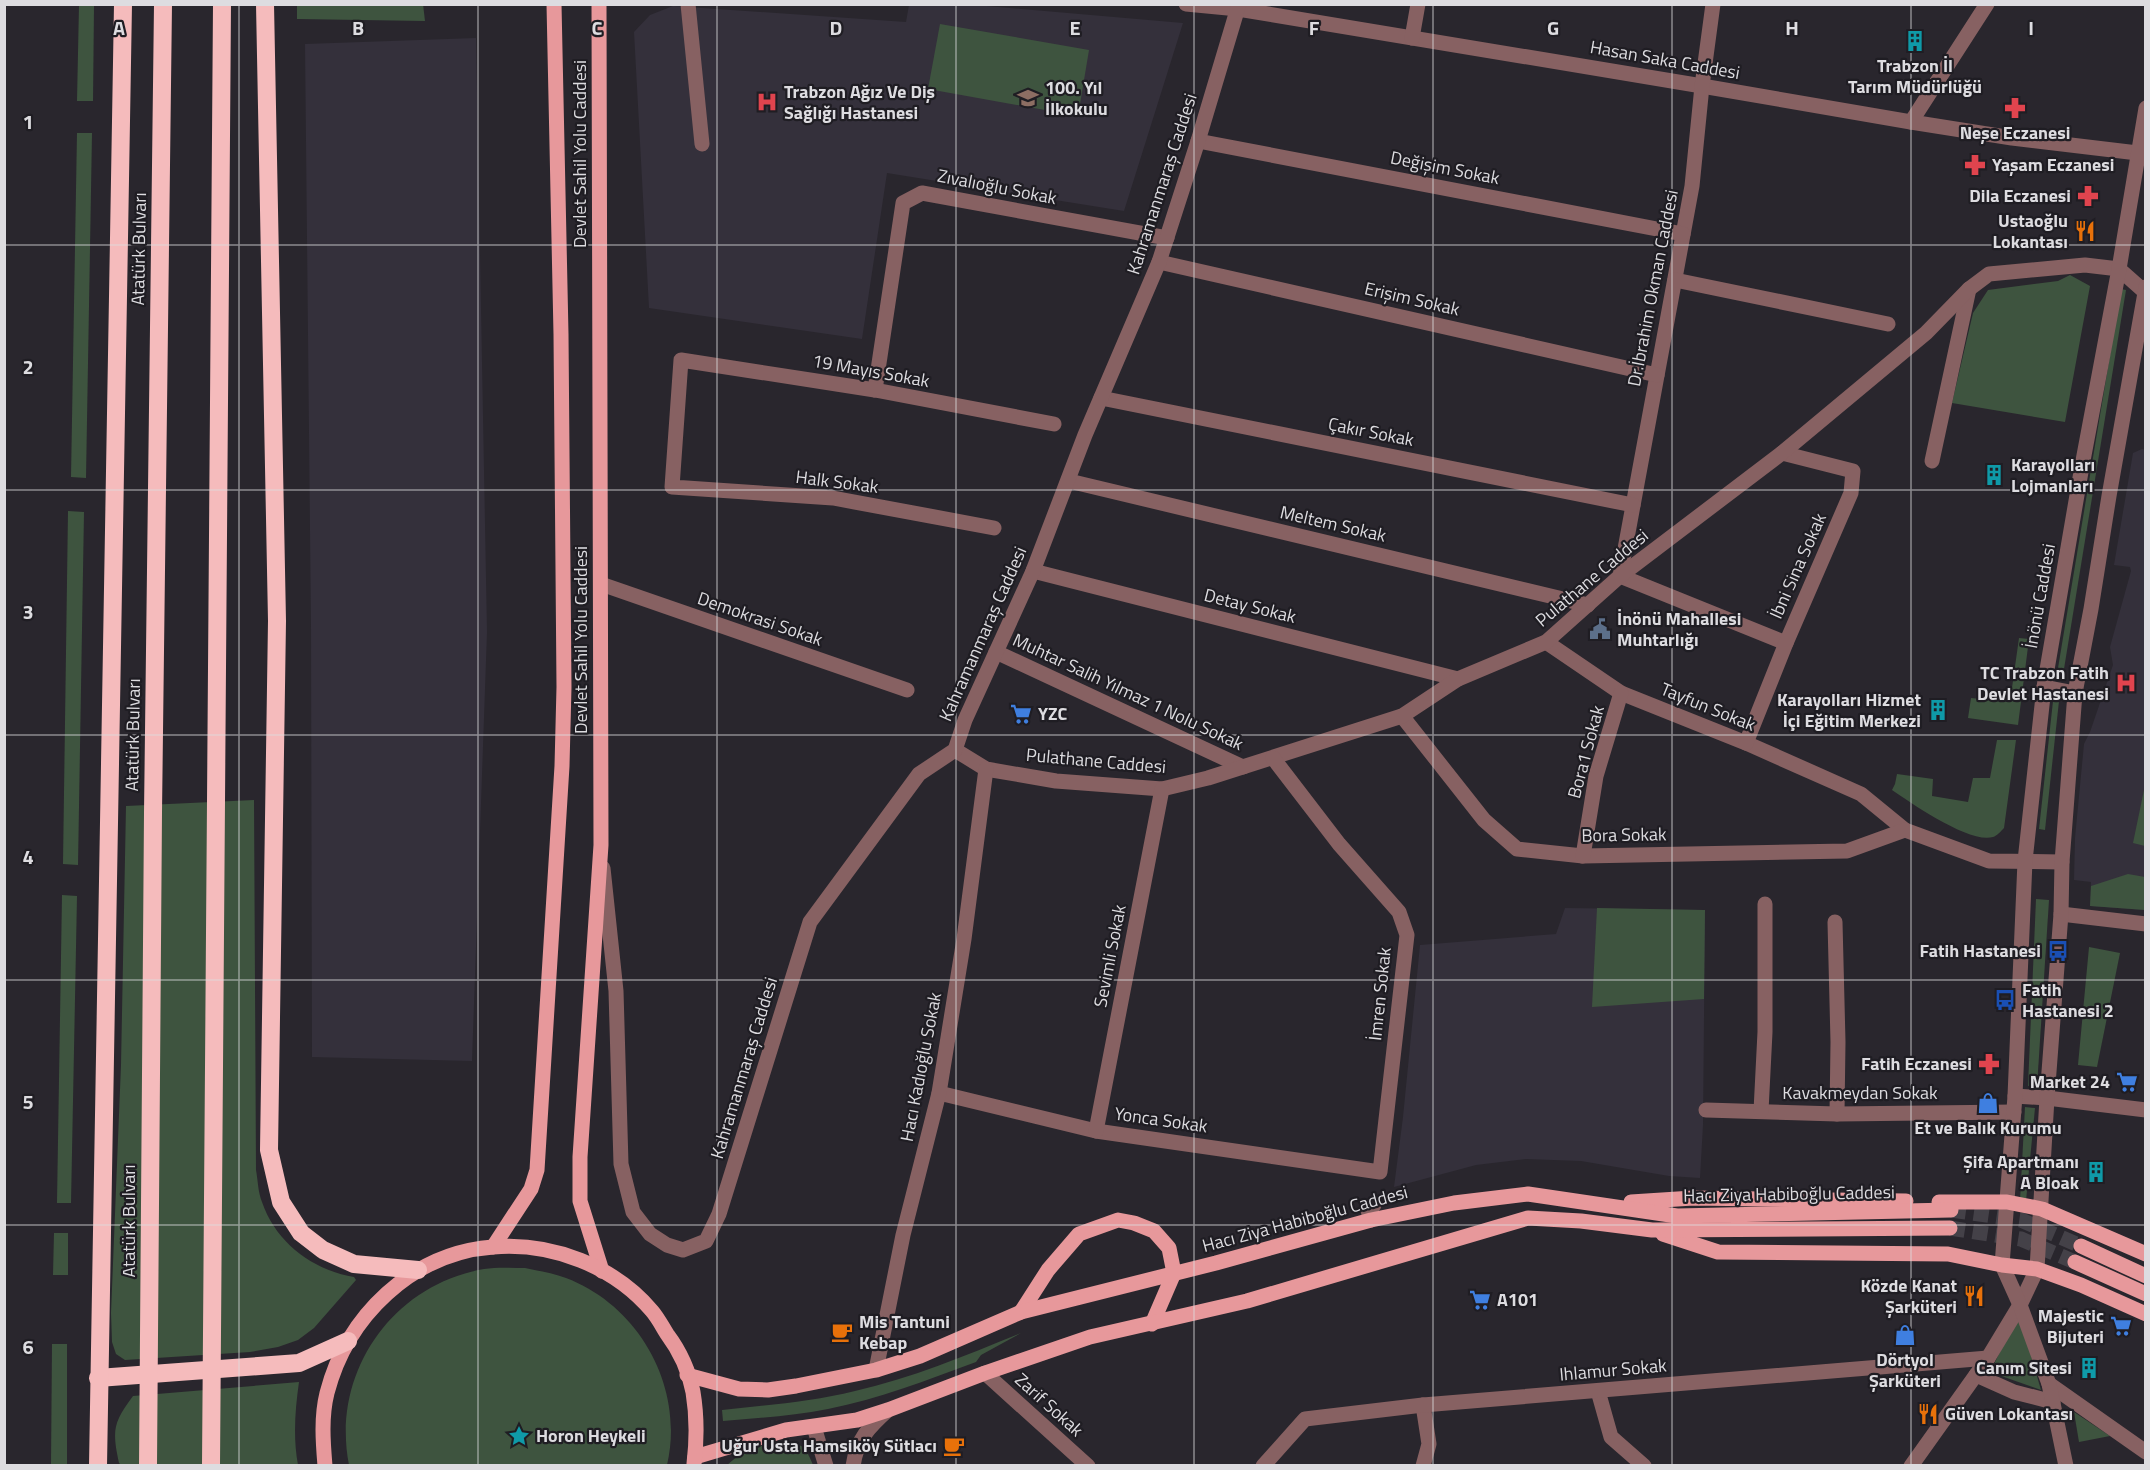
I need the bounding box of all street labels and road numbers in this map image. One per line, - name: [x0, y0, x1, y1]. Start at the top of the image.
- street label: Hasan Saka Caddesi: [1588, 33, 1742, 86]
- street label: Devlet Sahil Yolu Caddesi: [566, 60, 593, 248]
- street label: Kahramanmaraş Caddesi: [1120, 90, 1204, 278]
- street label: Değişim Sokak: [1388, 144, 1502, 191]
- street label: Zıvalıoğlu Sokak: [935, 162, 1059, 211]
- street label: Dr.İbrahim Okman Caddesi: [1620, 187, 1685, 389]
- street label: Atatürk Bulvarı: [124, 192, 153, 306]
- street label: Erişim Sokak: [1362, 274, 1463, 323]
- street label: 19 Mayıs Sokak: [810, 347, 932, 394]
- street label: Çakır Sokak: [1326, 410, 1417, 453]
- street label: Halk Sokak: [794, 463, 880, 500]
- street label: Meltem Sokak: [1277, 498, 1389, 549]
- street label: İbni Sina Sokak: [1762, 508, 1833, 623]
- street label: Pulathane Caddesi: [1529, 522, 1654, 633]
- street label: İnönü Caddesi: [2017, 541, 2062, 650]
- street label: Kahramanmaraş Caddesi: [932, 542, 1033, 726]
- street label: Devlet Sahil Yolu Caddesi: [567, 546, 594, 734]
- street label: Detay Sokak: [1201, 581, 1299, 630]
- street label: Demokrasi Sokak: [694, 584, 827, 653]
- street label: Muhtar Salih Yılmaz 1 Nolu Sokak: [1008, 626, 1248, 757]
- street label: Tayfun Sokak: [1657, 675, 1760, 738]
- street label: Atatürk Bulvarı: [118, 678, 147, 792]
- street label: Bora1 Sokak: [1560, 702, 1611, 801]
- street label: Pulathane Caddesi: [1025, 741, 1167, 780]
- street label: Bora Sokak: [1581, 820, 1667, 849]
- street label: Sevimli Sokak: [1086, 902, 1133, 1009]
- street label: İmren Sokak: [1361, 946, 1398, 1042]
- street label: Kahramanmaraş Caddesi: [703, 974, 784, 1162]
- street label: Hacı Kadıoğlu Sokak: [893, 990, 948, 1144]
- street label: Kavakmeydan Sokak: [1782, 1079, 1938, 1106]
- street label: Yonca Sokak: [1113, 1100, 1210, 1139]
- street label: Atatürk Bulvarı: [115, 1165, 142, 1278]
- street label: Hacı Ziya Habiboğlu Caddesi: [1199, 1178, 1411, 1259]
- street label: Hacı Ziya Habiboğlu Caddesi: [1683, 1178, 1895, 1209]
- street label: Ihlamur Sokak: [1558, 1351, 1668, 1388]
- street label: Zarif Sokak: [1009, 1366, 1090, 1443]

